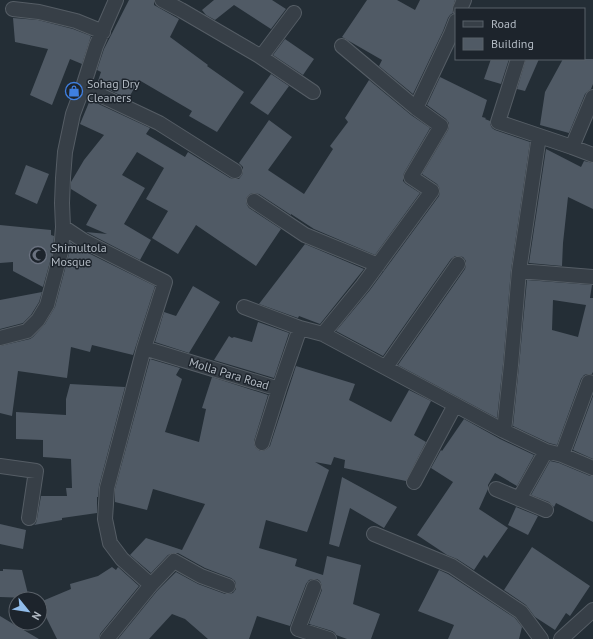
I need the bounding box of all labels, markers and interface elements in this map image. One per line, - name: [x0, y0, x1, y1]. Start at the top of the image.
- legend: [455, 8, 585, 60]
- text: Road: [491, 16, 516, 31]
- text: Building: [491, 36, 534, 51]
- place label: Sohag Dry Cleaners: [87, 76, 140, 105]
- shop icon: Sohag Dry Cleaners: [64, 81, 84, 101]
- place label: Shimultola Mosque: [51, 240, 107, 269]
- mosque icon: Shimultola Mosque: [28, 245, 48, 265]
- street label: Molla Para Road: [187, 354, 271, 393]
- north arrow: [8, 591, 48, 631]
- text: N: [29, 609, 45, 623]

